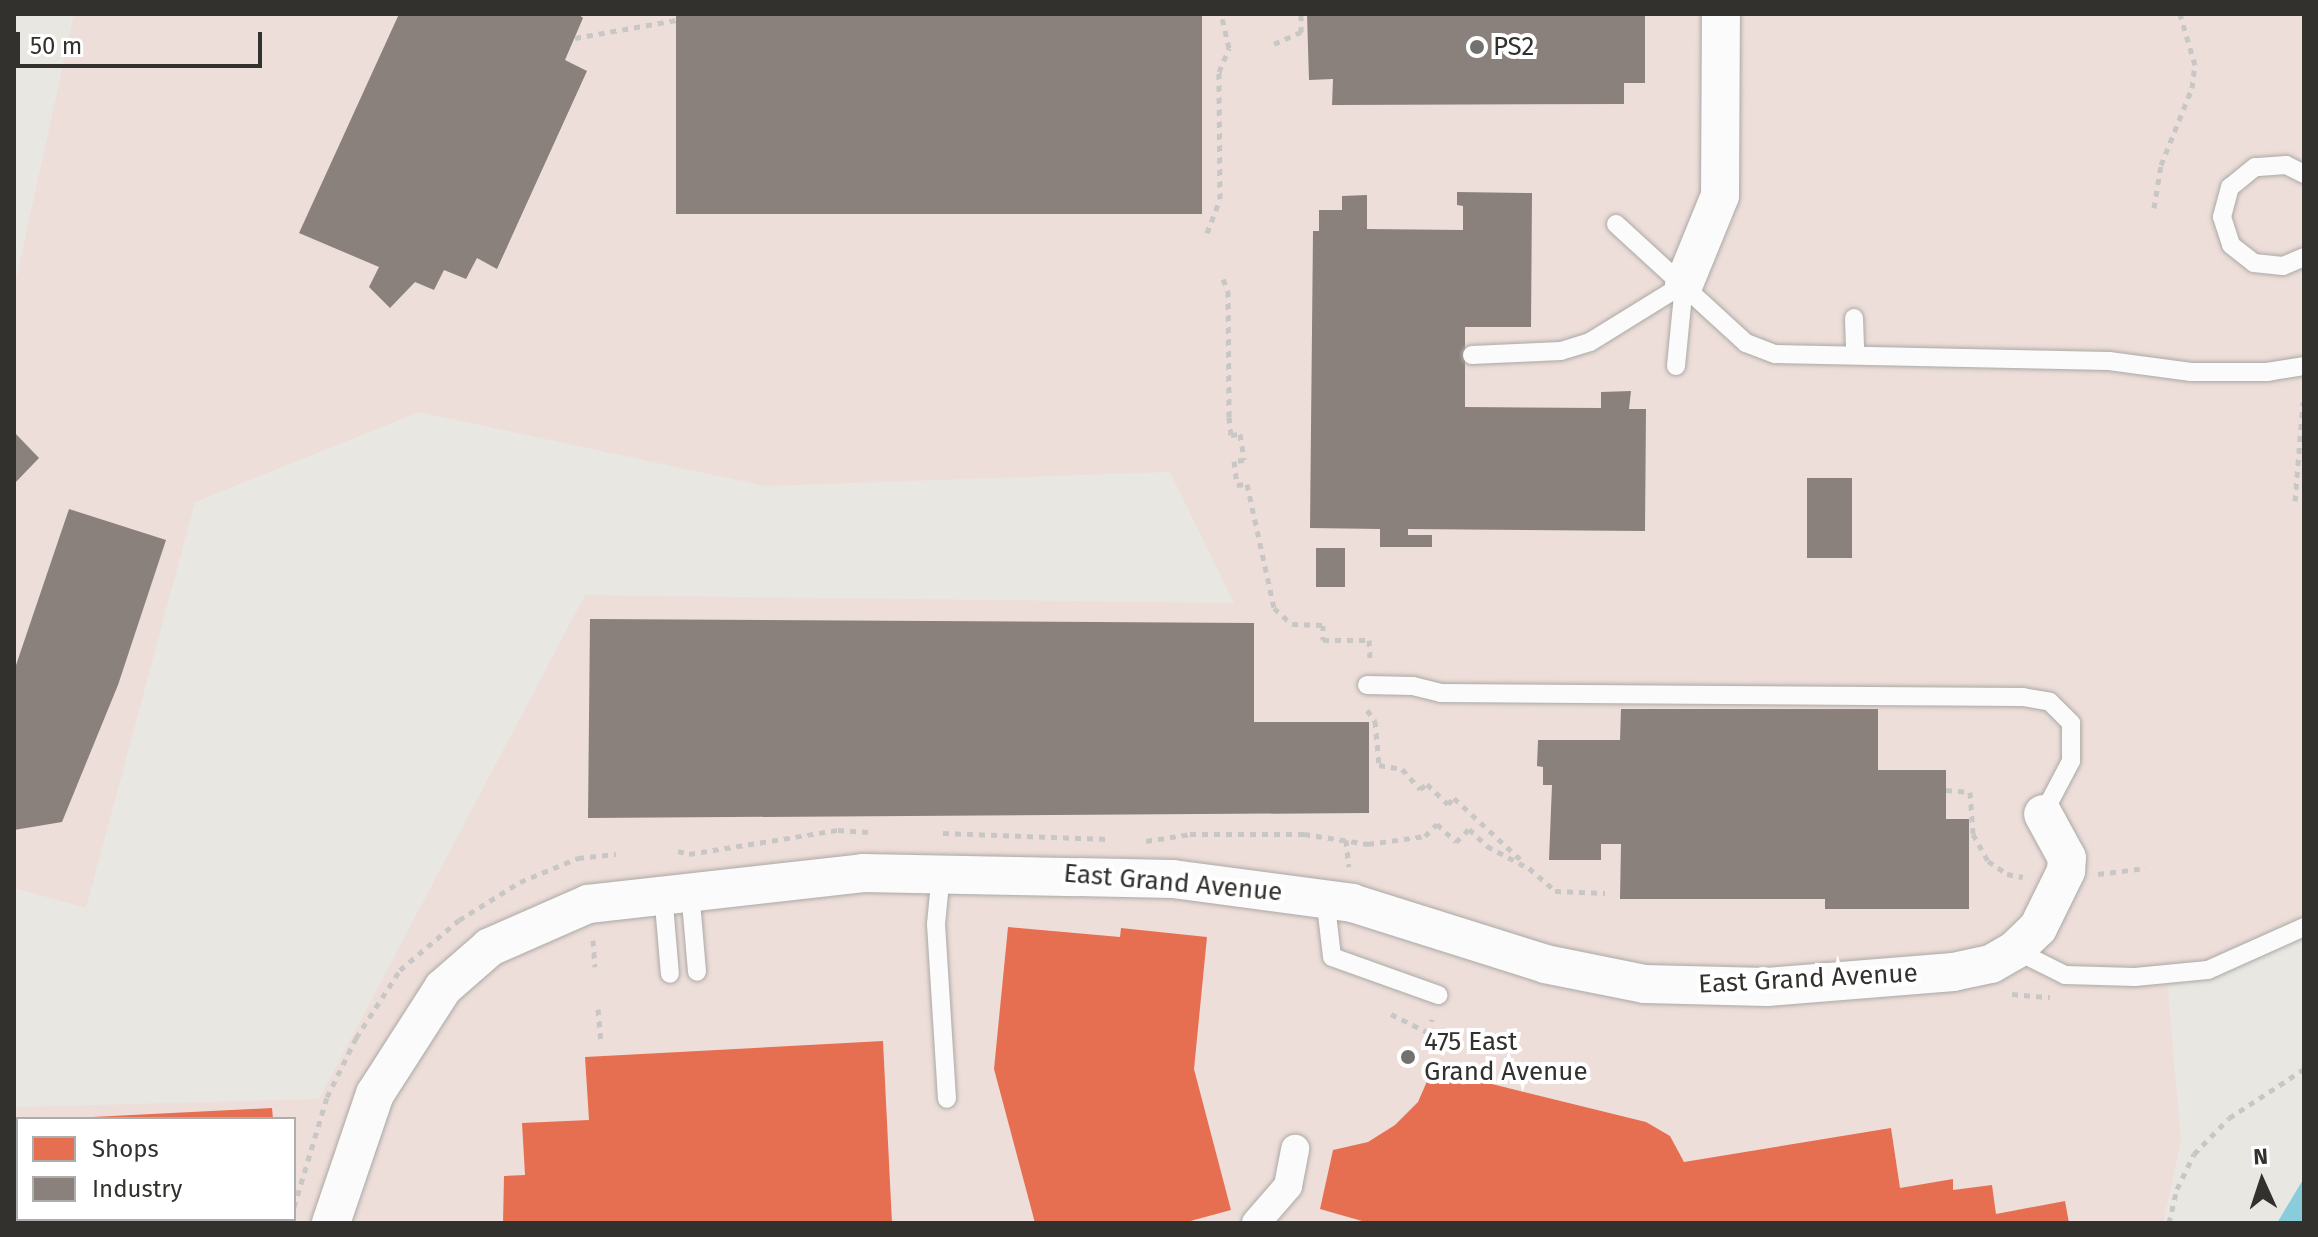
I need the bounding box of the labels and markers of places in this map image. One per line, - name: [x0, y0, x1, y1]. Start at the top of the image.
- place label: PS2: [1493, 31, 1534, 63]
- marker: PS2: [1468, 38, 1486, 56]
- place label: 475 East Grand Avenue: [1424, 1026, 1588, 1088]
- marker: 475 East Grand Avenue: [1399, 1048, 1417, 1066]

